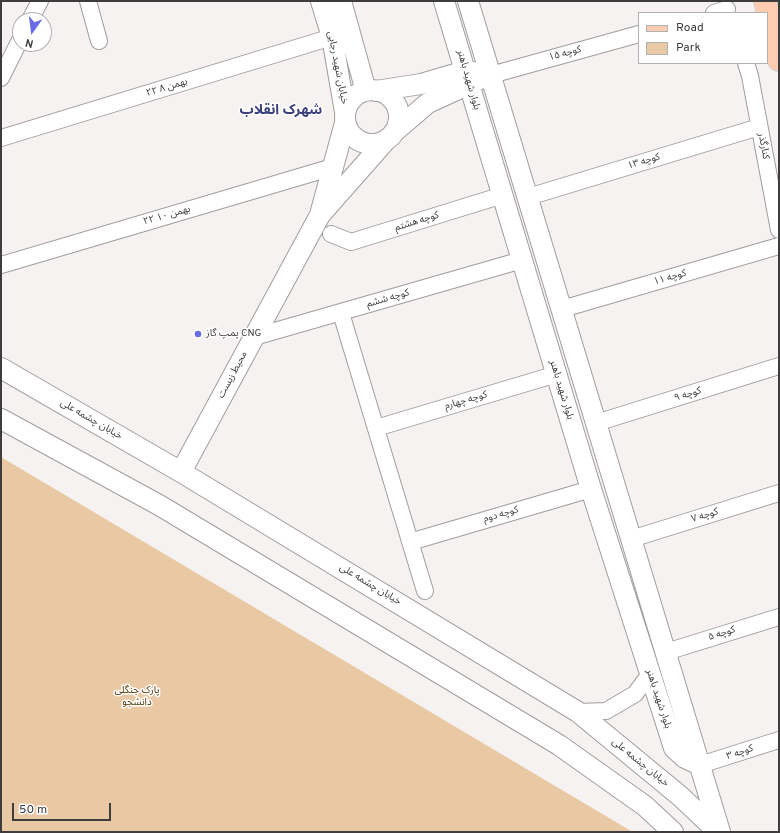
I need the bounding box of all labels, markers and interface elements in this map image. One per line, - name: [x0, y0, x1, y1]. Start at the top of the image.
- north arrow: [12, 12, 52, 52]
- legend: [638, 12, 768, 64]
- text: Road: [676, 20, 704, 36]
- street label: خیابان شهید رجایی: [324, 31, 350, 105]
- text: N: [24, 35, 35, 50]
- text: Park: [676, 40, 701, 56]
- street label: کوچه ۱۵: [547, 44, 583, 64]
- street label: بلوار شهید باهنر: [454, 49, 482, 111]
- street label: ۲۲ بهمن ۸: [145, 76, 189, 100]
- district label: شهرک انقلاب: [240, 103, 322, 119]
- street label: کنارگذر: [755, 132, 771, 160]
- street label: کوچه ۱۳: [626, 151, 662, 173]
- street label: ۲۲ بهمن ۱۰: [142, 204, 192, 228]
- street label: کوچه هشتم: [393, 210, 441, 234]
- street label: کوچه ۱۱: [652, 268, 688, 288]
- street label: کوچه ششم: [365, 287, 411, 311]
- place label: پمپ گاز CNG: [206, 328, 261, 340]
- marker: پمپ گاز CNG: [193, 329, 203, 339]
- street label: محیط زیست: [216, 349, 250, 401]
- street label: بلوار شهید باهنر: [546, 359, 576, 421]
- street label: کوچه ۹: [673, 385, 703, 405]
- street label: کوچه چهارم: [443, 389, 489, 413]
- street label: خیابان چشمه علی: [58, 397, 124, 443]
- street label: کوچه دوم: [482, 504, 520, 526]
- street label: کوچه ۷: [690, 506, 720, 526]
- street label: خیابان چشمه علی: [337, 562, 403, 608]
- street label: کوچه ۵: [707, 624, 737, 644]
- street label: بلوار شهید باهنر: [643, 668, 673, 730]
- park label: پارک جنگلی دانشجو: [114, 685, 160, 708]
- street label: خیابان چشمه علی: [609, 736, 671, 790]
- street label: کوچه ۳: [725, 743, 755, 763]
- scale bar: [14, 795, 113, 821]
- text: 50 m: [19, 802, 47, 818]

